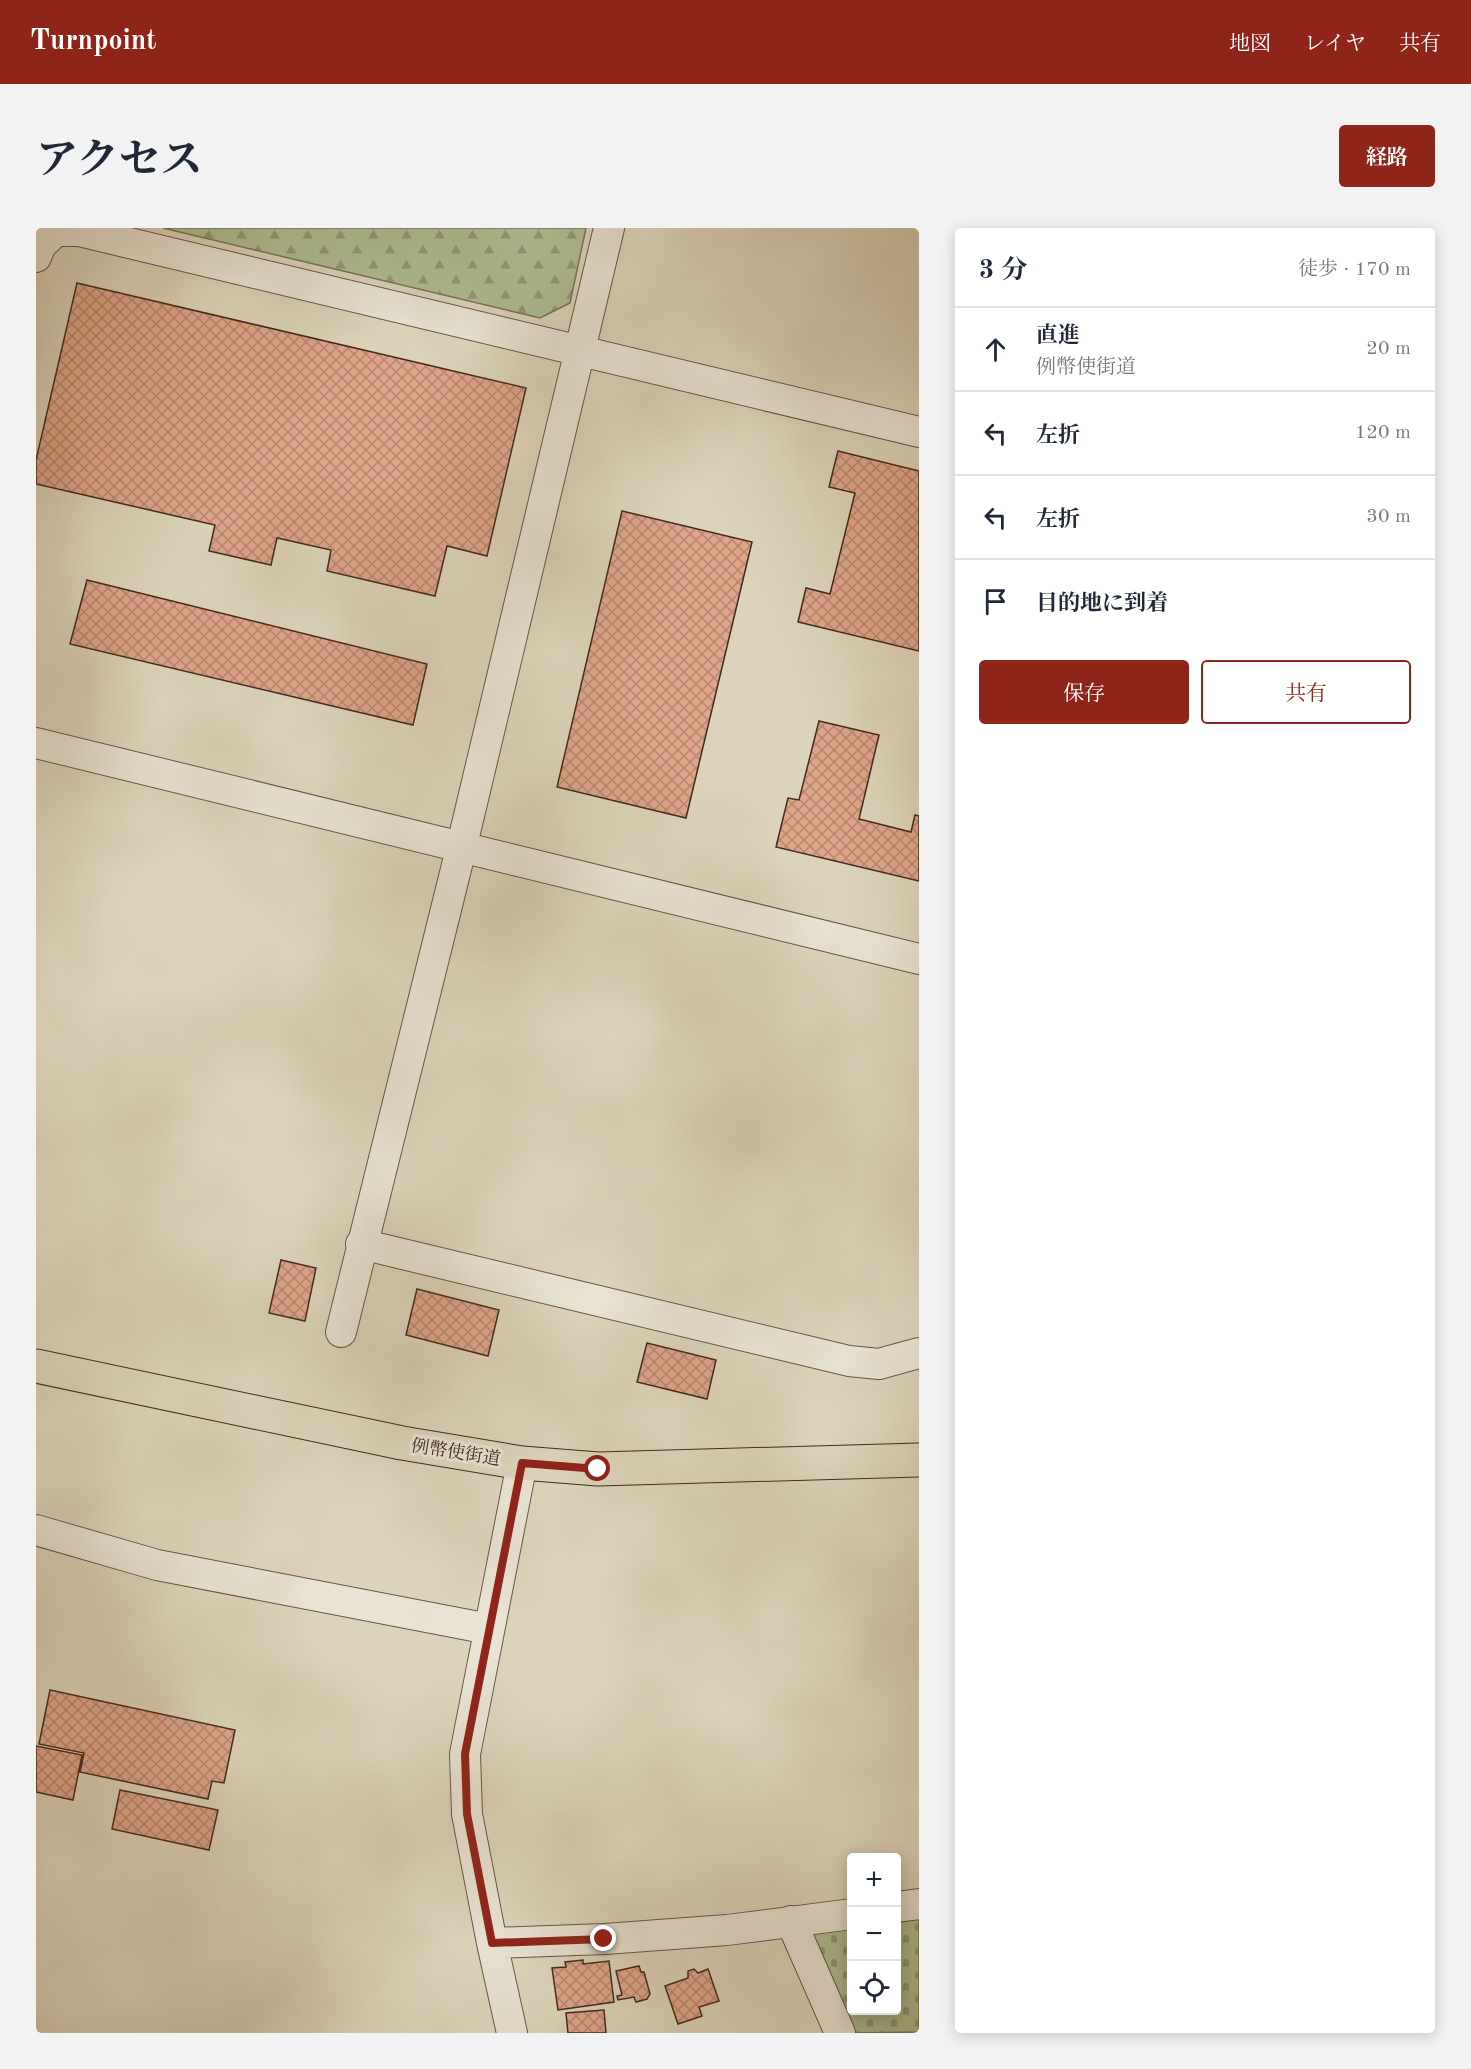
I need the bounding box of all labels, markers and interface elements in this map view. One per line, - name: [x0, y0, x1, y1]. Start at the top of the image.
- text: Turnpoint: [30, 28, 157, 56]
- text: 地図: [1229, 34, 1271, 55]
- text: レイヤ: [1304, 34, 1366, 55]
- text: 共有: [1399, 34, 1441, 55]
- button: 経路: [1339, 125, 1435, 187]
- text: アクセス: [36, 141, 203, 183]
- text: 3 分: [979, 258, 1027, 284]
- text: 徒歩 · 170 m: [1298, 260, 1411, 280]
- text: 直進: [1036, 325, 1080, 347]
- icon: ahead: [979, 333, 1012, 366]
- text: 20 m: [1366, 339, 1411, 359]
- text: 例幣使街道: [1036, 358, 1136, 378]
- icon: left: [979, 417, 1012, 450]
- text: 120 m: [1355, 423, 1411, 443]
- text: 左折: [1036, 425, 1080, 447]
- icon: left: [979, 501, 1012, 534]
- text: 30 m: [1366, 507, 1411, 527]
- text: 左折: [1036, 509, 1080, 531]
- icon: arrive: [979, 585, 1012, 618]
- text: 目的地に到着: [1036, 593, 1168, 615]
- button: 保存: [979, 660, 1189, 724]
- button: 共有: [1201, 660, 1411, 724]
- street label: 例幣使街道: [410, 1435, 502, 1469]
- route start: [584, 1455, 610, 1481]
- map controls: [847, 1853, 901, 2015]
- button: +: [847, 1853, 901, 1907]
- button: −: [847, 1907, 901, 1961]
- route end: [590, 1925, 616, 1951]
- button: locate: [847, 1961, 901, 2015]

